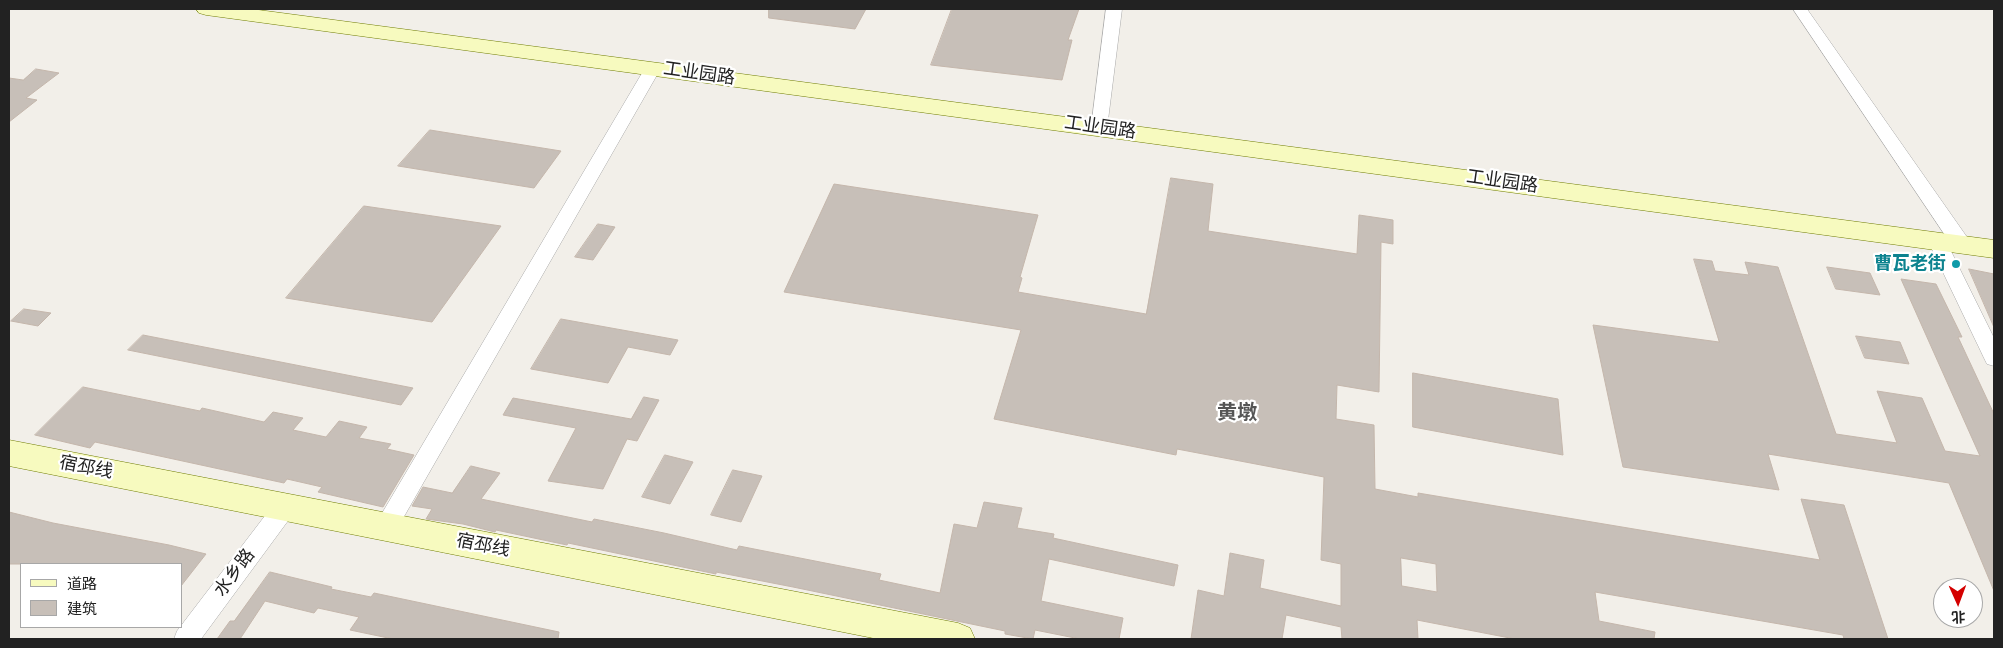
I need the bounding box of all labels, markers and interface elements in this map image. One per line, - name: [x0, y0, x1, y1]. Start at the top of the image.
- street label: 工业园路: [662, 58, 736, 90]
- street label: 工业园路: [1063, 112, 1137, 144]
- street label: 工业园路: [1465, 166, 1539, 198]
- place label: 曹瓦老街: [1874, 253, 1946, 275]
- marker: 曹瓦老街: [1950, 258, 1962, 270]
- district label: 黄墩: [1217, 402, 1257, 426]
- street label: 宿邳线: [57, 452, 115, 484]
- street label: 宿邳线: [454, 530, 512, 562]
- street label: 水乡路: [210, 545, 260, 601]
- legend: [20, 563, 182, 628]
- text: 道路: [67, 574, 97, 594]
- north arrow: [1933, 578, 1983, 628]
- text: 建筑: [67, 599, 97, 619]
- text: 北: [1951, 608, 1966, 626]

